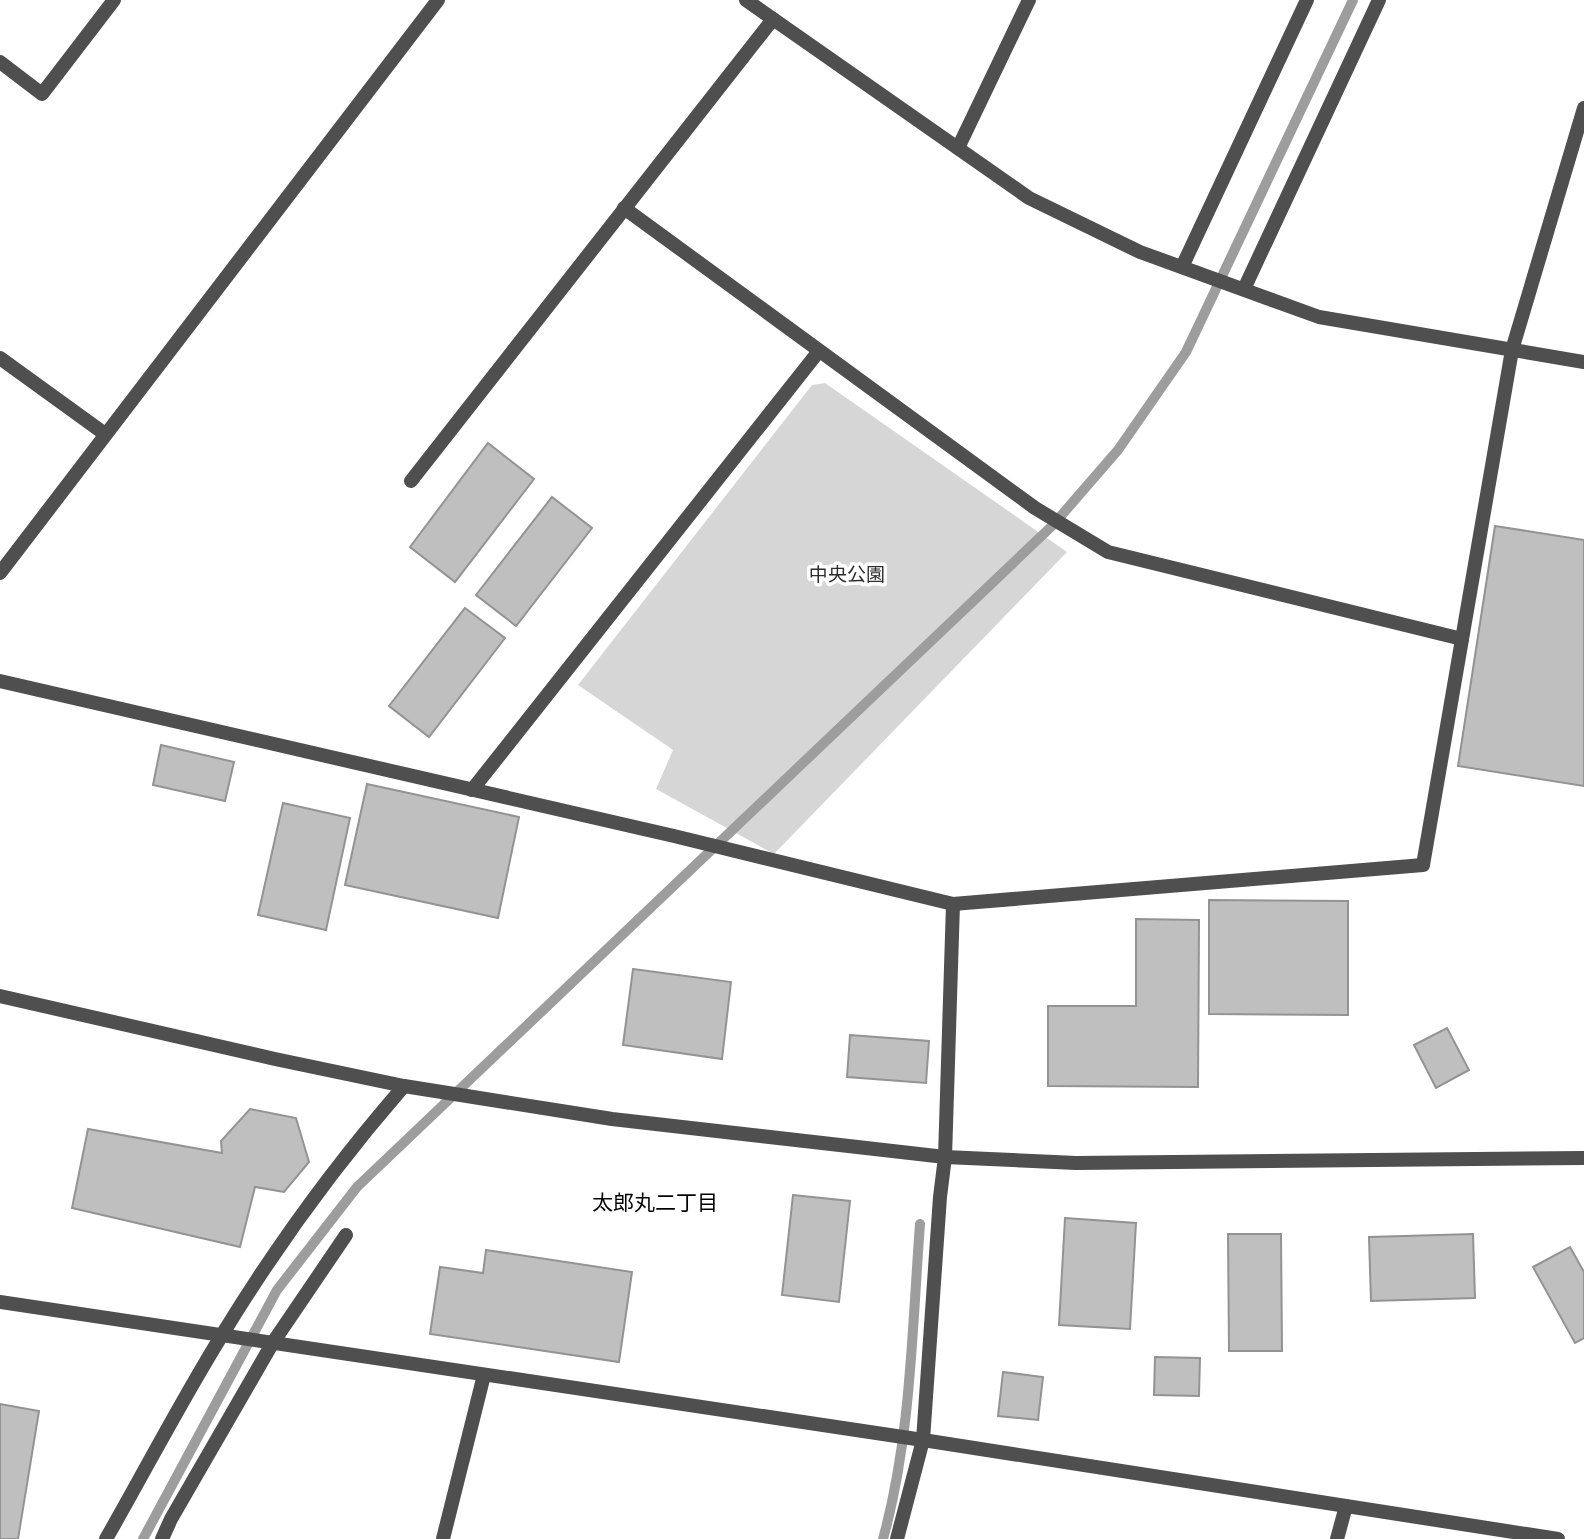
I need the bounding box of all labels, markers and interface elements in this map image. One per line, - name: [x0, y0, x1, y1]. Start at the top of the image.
- park label: 中央公園: [809, 563, 885, 585]
- district label: 太郎丸二丁目: [592, 1190, 718, 1214]

